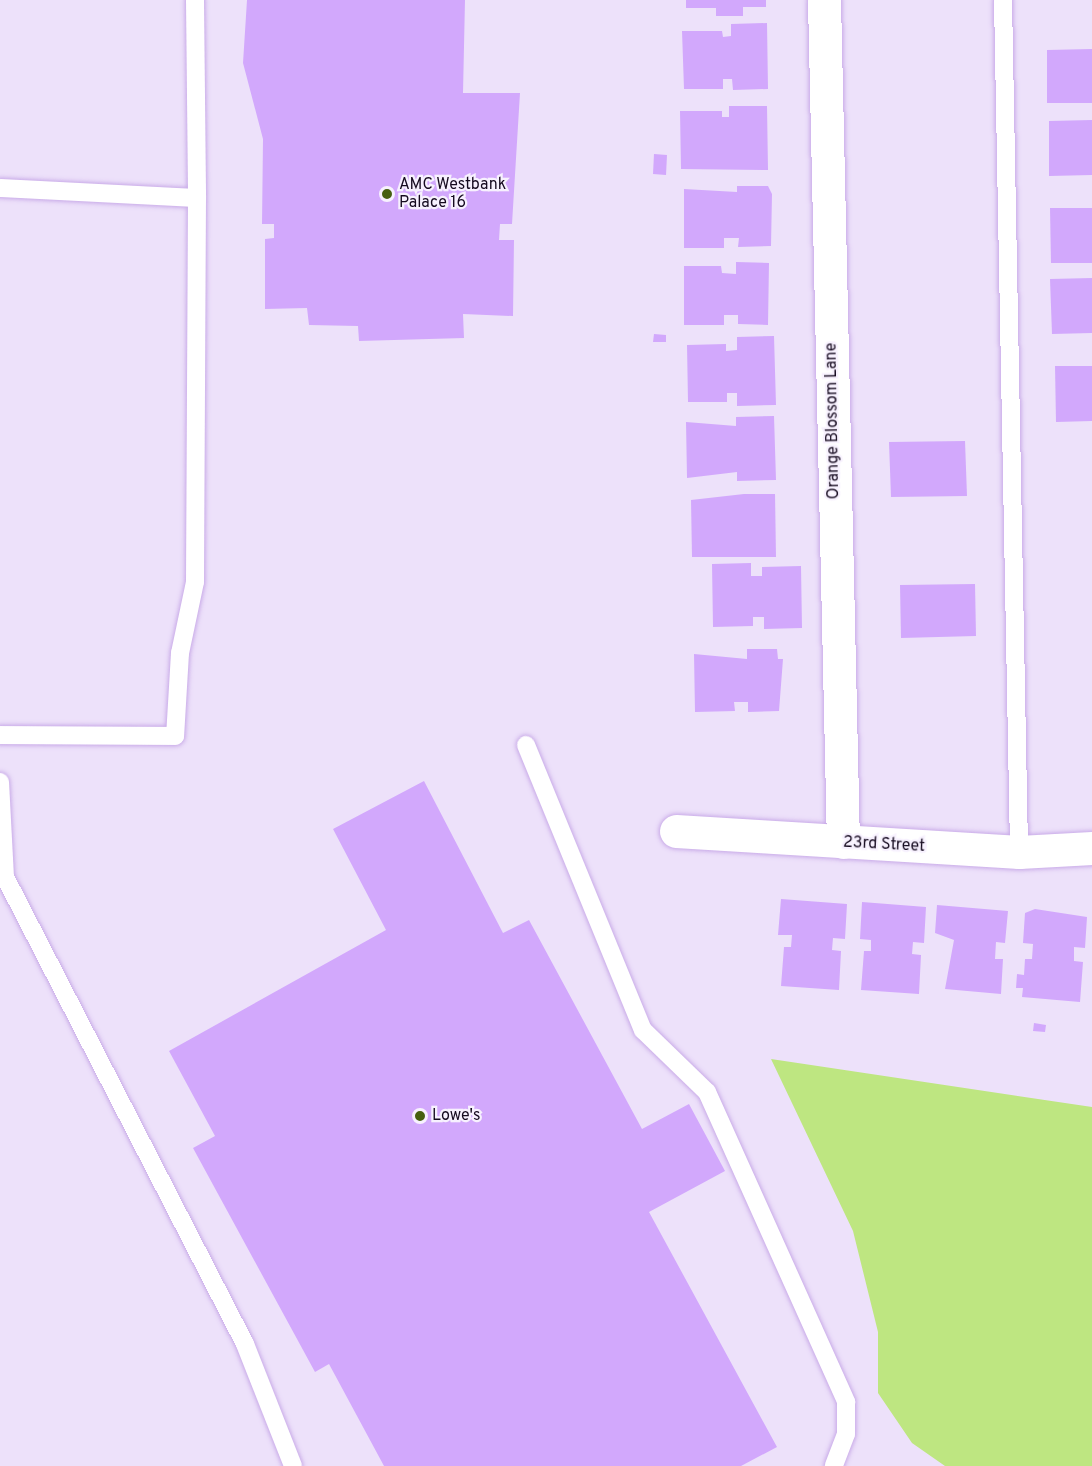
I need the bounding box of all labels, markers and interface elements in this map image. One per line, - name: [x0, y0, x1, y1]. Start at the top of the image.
- place label: AMC Westbank Palace 16: [399, 175, 507, 213]
- marker: AMC Westbank Palace 16: [380, 187, 394, 201]
- street label: Orange Blossom Lane: [822, 342, 844, 500]
- street label: 23rd Street: [843, 833, 925, 857]
- place label: Lowe's: [432, 1106, 481, 1126]
- marker: Lowe's: [413, 1109, 427, 1123]

